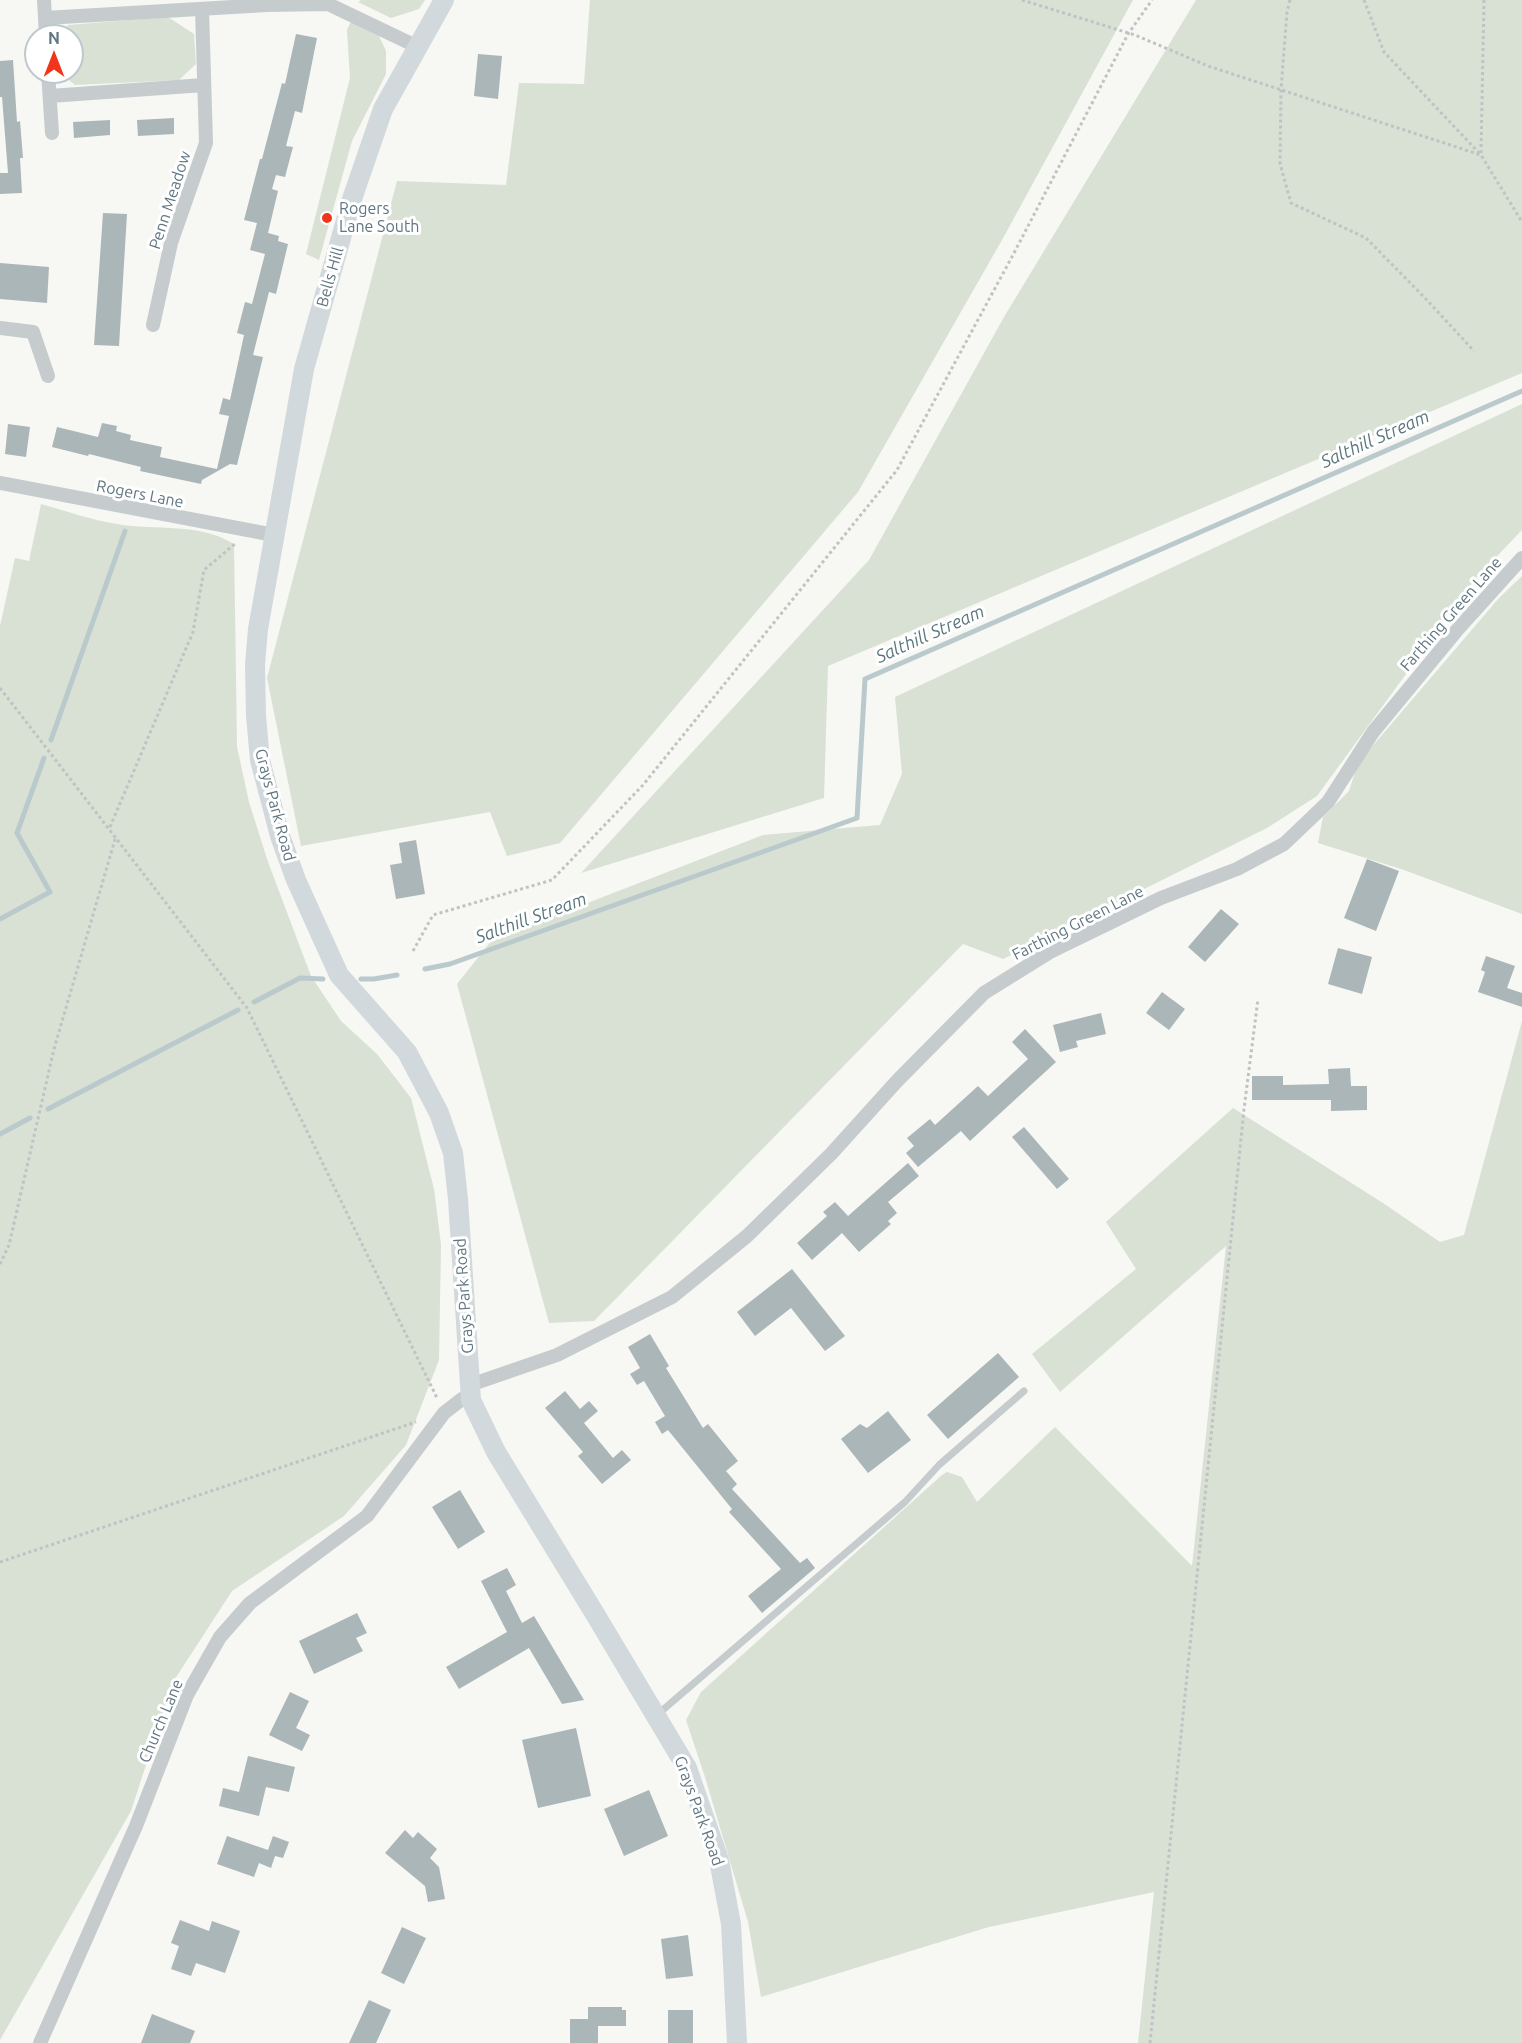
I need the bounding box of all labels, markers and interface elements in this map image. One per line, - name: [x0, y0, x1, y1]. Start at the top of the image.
- north arrow: [24, 24, 84, 84]
- text: N: [48, 29, 60, 47]
- street label: Penn Meadow: [145, 148, 195, 252]
- place label: Rogers Lane South: [339, 199, 419, 237]
- marker: Rogers Lane South: [320, 211, 334, 225]
- street label: Bells Hill: [312, 245, 348, 309]
- water label: Salthill Stream: [1317, 405, 1433, 473]
- street label: Rogers Lane: [95, 476, 185, 512]
- street label: Farthing Green Lane: [1396, 553, 1506, 675]
- water label: Salthill Stream: [872, 600, 988, 668]
- street label: Grays Park Road: [251, 747, 299, 863]
- street label: Farthing Green Lane: [1009, 882, 1147, 964]
- water label: Salthill Stream: [473, 888, 589, 948]
- street label: Grays Park Road: [450, 1238, 478, 1354]
- street label: Church Lane: [135, 1676, 187, 1766]
- street label: Grays Park Road: [670, 1753, 728, 1869]

